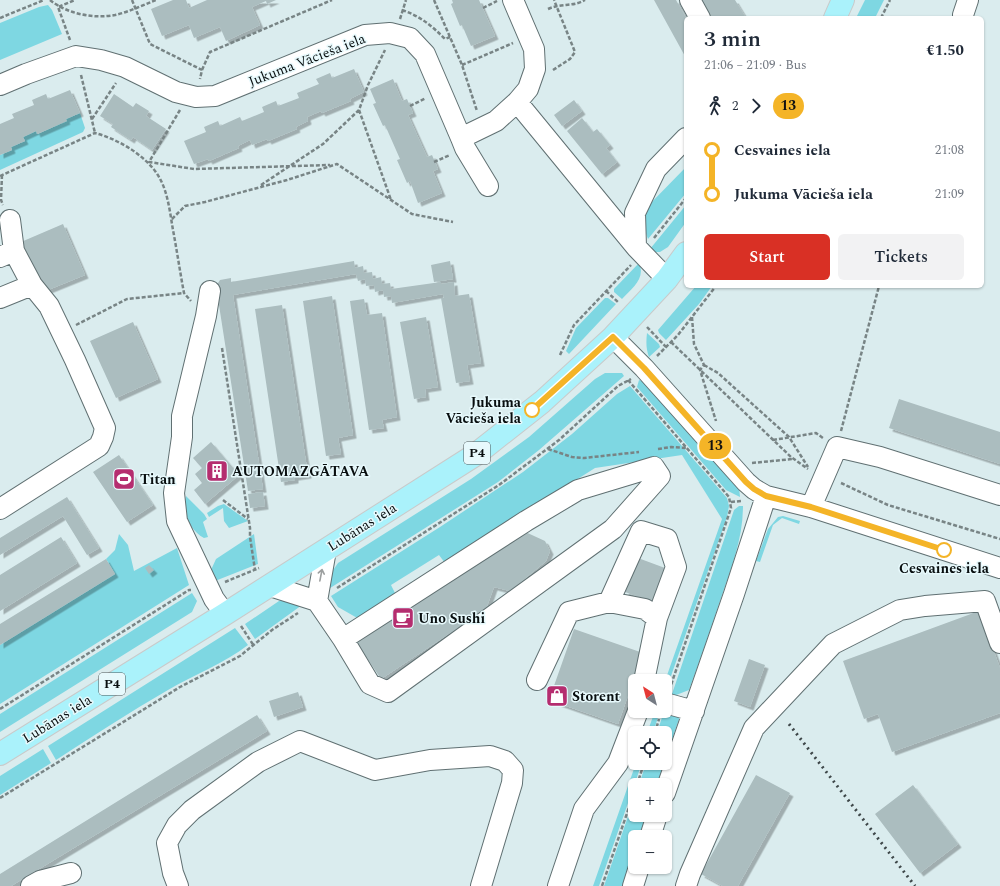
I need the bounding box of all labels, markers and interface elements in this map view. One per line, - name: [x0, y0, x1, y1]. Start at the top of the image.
- text: 3 min: [704, 23, 761, 56]
- street label: Jukuma Vācieša iela: [245, 28, 369, 92]
- text: €1.50: [926, 39, 964, 62]
- text: 21:06 – 21:09 · Bus: [704, 55, 807, 75]
- icon: walk: [704, 95, 726, 117]
- icon: forward: [745, 95, 767, 117]
- text: 13: [781, 95, 796, 116]
- text: 2: [732, 96, 739, 116]
- text: Cesvaines iela: [734, 139, 831, 162]
- text: 21:08: [935, 140, 964, 160]
- text: Jukuma Vācieša iela: [734, 183, 873, 206]
- text: 21:09: [935, 184, 964, 204]
- button: Start: [704, 234, 830, 280]
- button: Tickets: [838, 234, 964, 280]
- place label: Jukuma Vācieša iela: [445, 392, 522, 429]
- marker: Jukuma Vācieša iela: [524, 402, 540, 418]
- line badge: 13: [697, 433, 733, 459]
- text: 13: [707, 435, 723, 456]
- road number: P4: [464, 442, 490, 464]
- building icon: AUTOMAZGĀTAVA: [204, 458, 230, 484]
- place label: AUTOMAZGĀTAVA: [232, 461, 369, 482]
- sports icon: Titan: [111, 466, 137, 492]
- place label: Titan: [140, 469, 176, 490]
- street label: Lubānas iela: [323, 497, 401, 557]
- marker: Cesvaines iela: [936, 542, 952, 558]
- place label: Cesvaines iela: [899, 558, 990, 579]
- one-way arrow: [318, 569, 326, 582]
- cafe icon: Uno Sushi: [390, 605, 416, 631]
- place label: Uno Sushi: [418, 608, 485, 629]
- road number: P4: [99, 673, 125, 695]
- north arrow: [628, 674, 672, 718]
- map controls: [628, 674, 672, 874]
- shop icon: Storent: [544, 683, 570, 709]
- place label: Storent: [572, 686, 621, 707]
- street label: Lubānas iela: [18, 689, 96, 749]
- button: locate: [628, 726, 672, 770]
- button: +: [628, 778, 672, 822]
- button: −: [628, 830, 672, 874]

